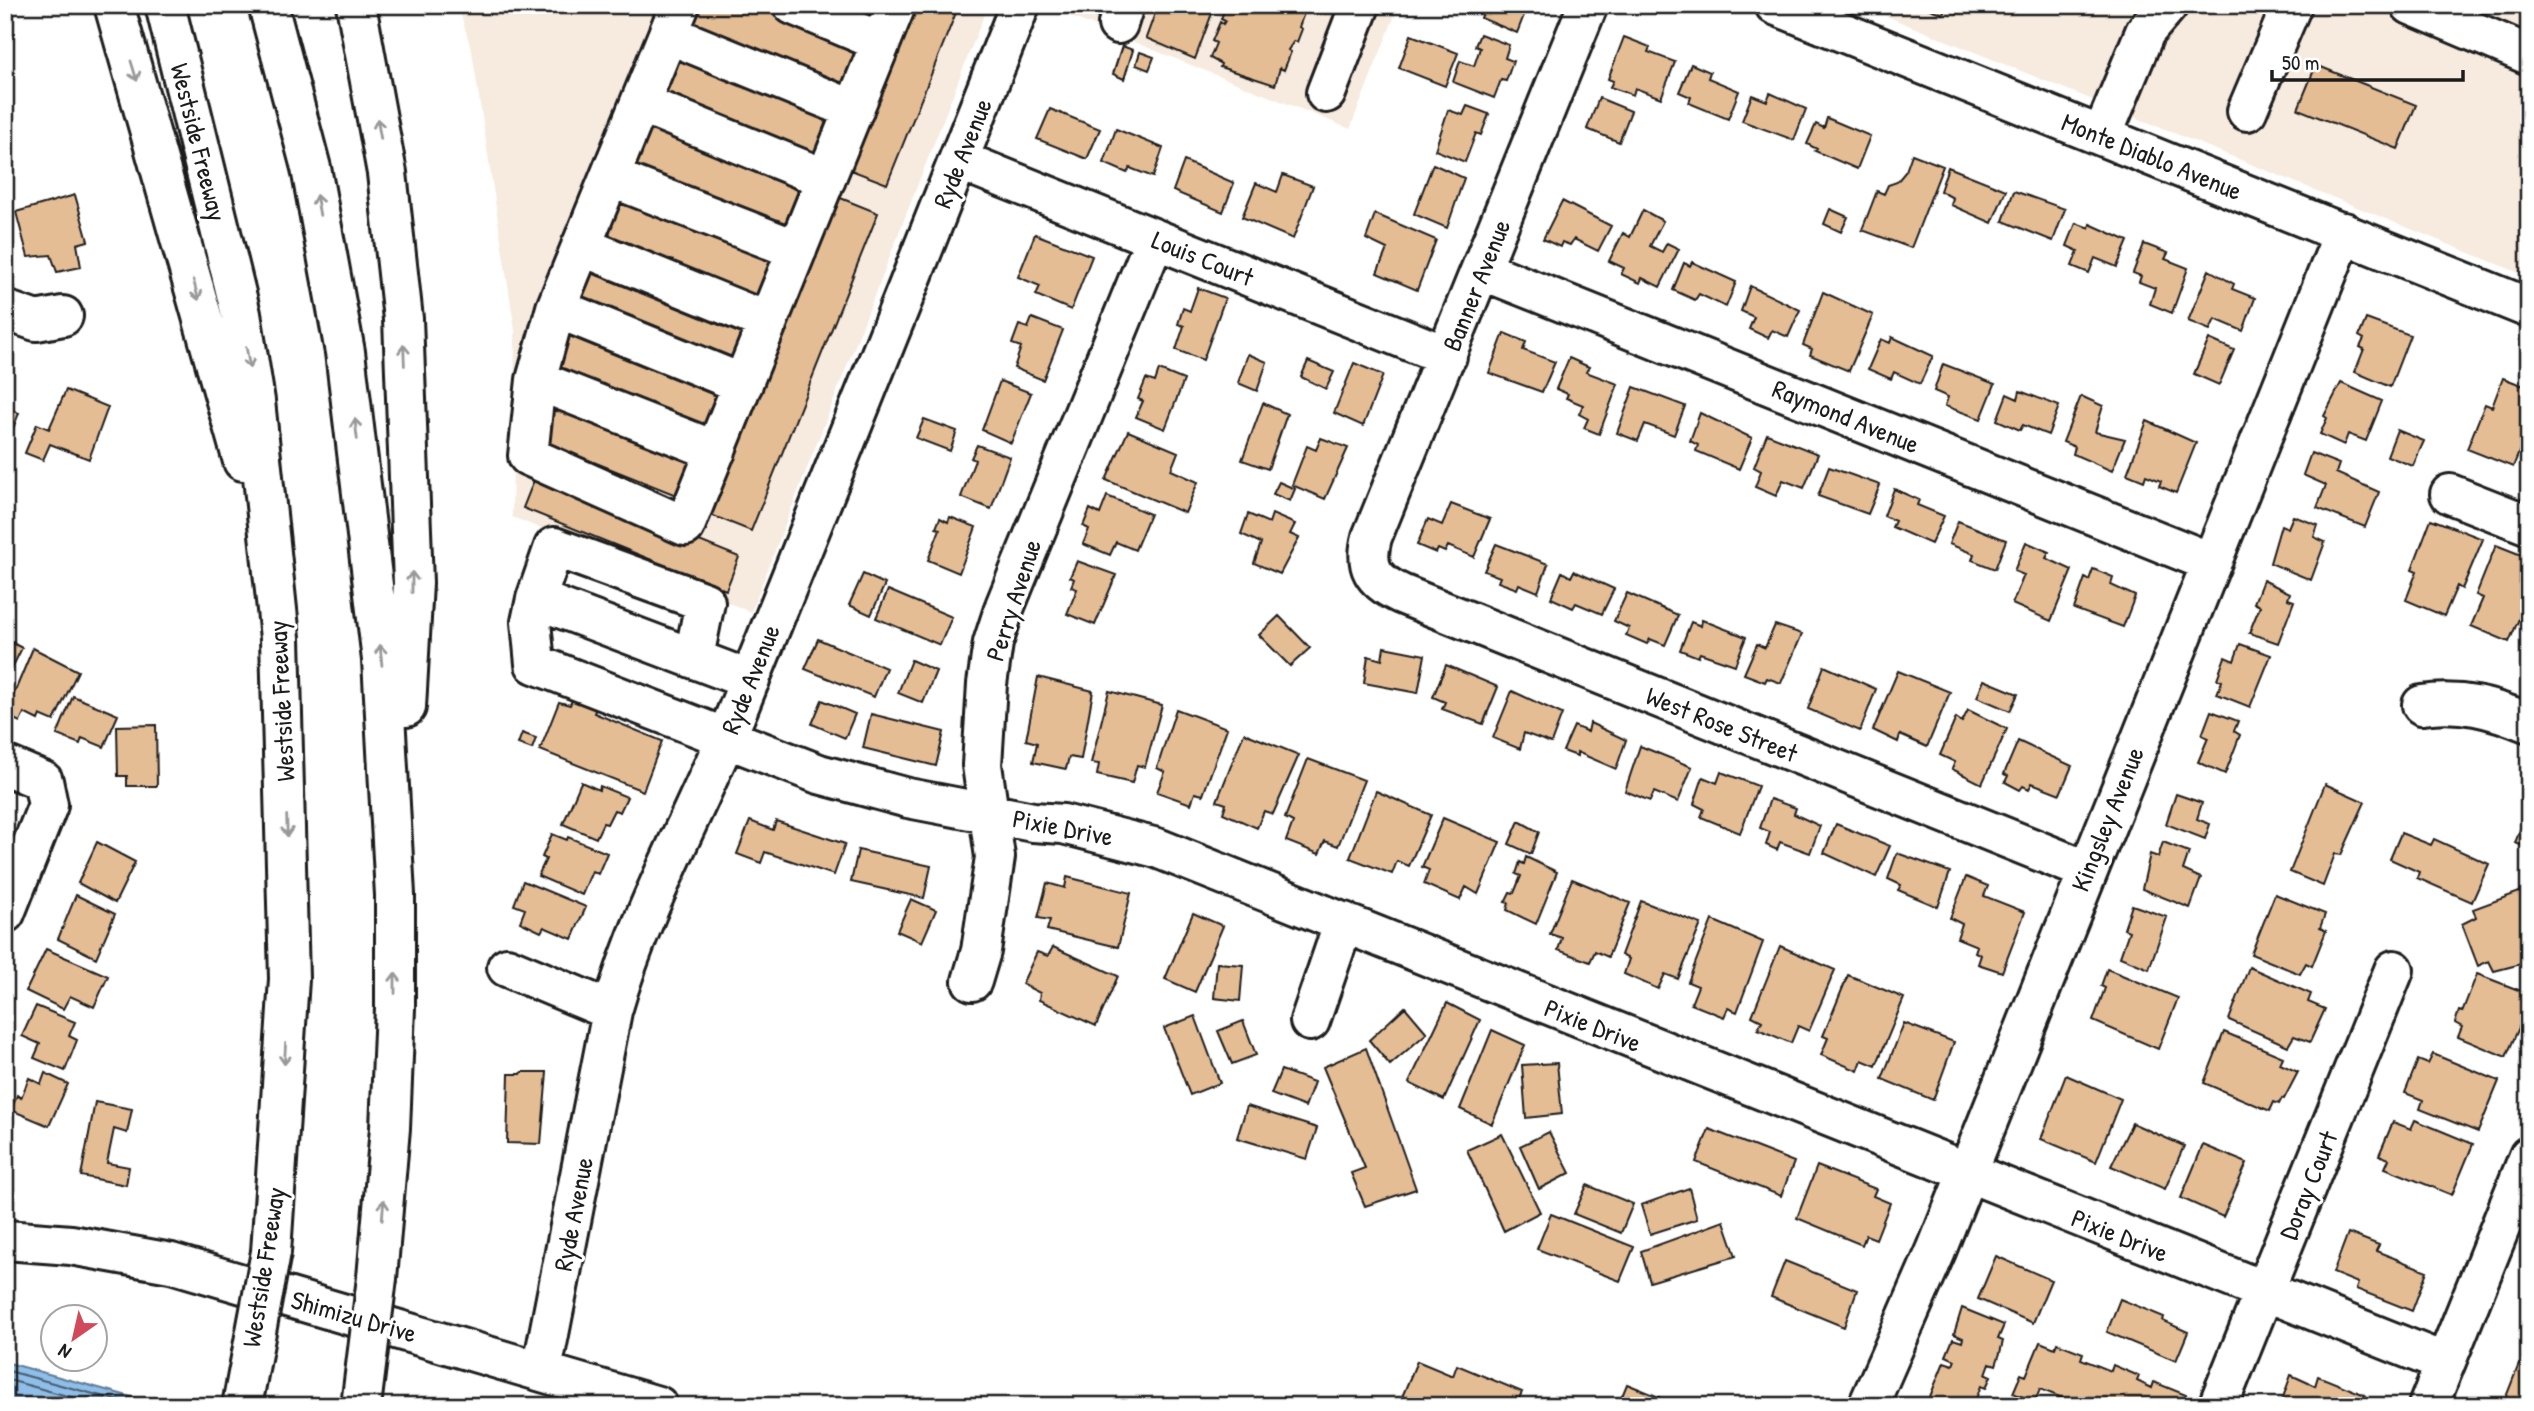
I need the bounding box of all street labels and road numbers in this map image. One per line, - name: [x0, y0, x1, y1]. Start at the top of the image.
- street label: Westside Freeway: [163, 60, 235, 224]
- street label: Ryde Avenue: [924, 93, 1000, 213]
- street label: Monte Diablo Avenue: [2057, 104, 2247, 208]
- street label: Banner Avenue: [1434, 214, 1518, 356]
- street label: Louis Court: [1147, 222, 1260, 295]
- street label: Raymond Avenue: [1768, 371, 1924, 461]
- street label: Perry Avenue: [977, 535, 1049, 665]
- street label: Ryde Avenue: [712, 619, 788, 739]
- street label: Westside Freeway: [259, 620, 303, 782]
- street label: West Rose Street: [1641, 678, 1804, 771]
- street label: Kingsley Avenue: [2062, 742, 2152, 896]
- street label: Pixie Drive: [1010, 800, 1116, 854]
- street label: Pixie Drive: [1540, 990, 1646, 1060]
- street label: Doray Court: [2270, 1125, 2346, 1244]
- street label: Ryde Avenue: [545, 1154, 601, 1274]
- street label: Westside Freeway: [233, 1185, 293, 1349]
- street label: Pixie Drive: [2067, 1200, 2173, 1270]
- street label: Shimizu Drive: [287, 1281, 421, 1351]

